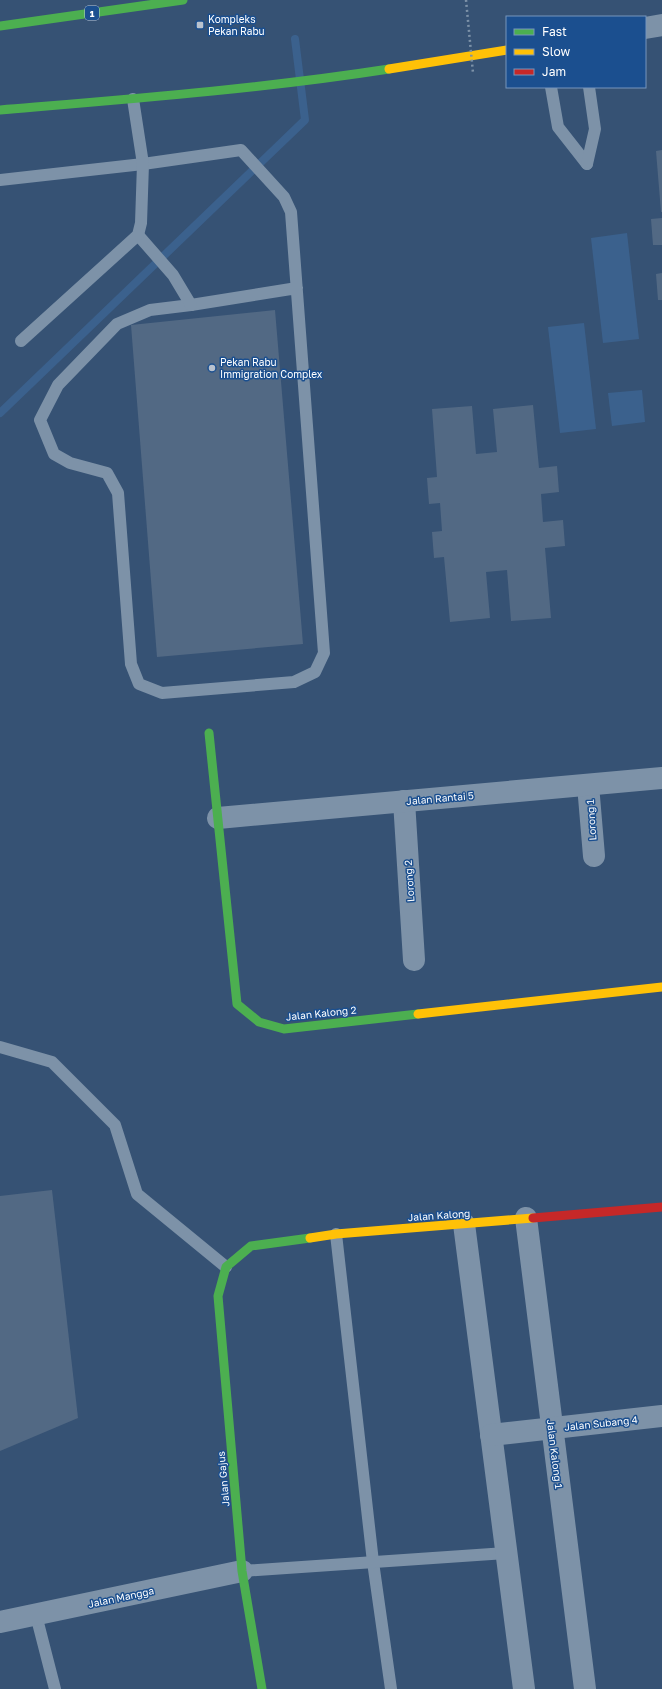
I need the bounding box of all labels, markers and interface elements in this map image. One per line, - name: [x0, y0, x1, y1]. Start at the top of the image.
- road number: 1: [85, 6, 99, 20]
- place label: Kompleks Pekan Rabu: [208, 13, 265, 37]
- legend: [506, 16, 646, 88]
- marker: Kompleks Pekan Rabu: [195, 20, 205, 30]
- text: Fast: [542, 24, 567, 39]
- text: Slow: [542, 44, 570, 59]
- text: Jam: [542, 64, 566, 79]
- place label: Pekan Rabu Immigration Complex: [220, 356, 323, 380]
- marker: Pekan Rabu Immigration Complex: [207, 363, 217, 373]
- street label: Jalan Rantai 5: [406, 789, 474, 807]
- street label: Lorong 1: [584, 799, 598, 841]
- street label: Lorong 2: [402, 859, 416, 902]
- street label: Jalan Kalong 2: [285, 1003, 357, 1023]
- street label: Jalan Kalong: [407, 1207, 471, 1223]
- street label: Jalan Subang 4: [564, 1413, 638, 1433]
- street label: Jalan Kalong 1: [545, 1419, 565, 1490]
- street label: Jalan Gajus: [215, 1451, 231, 1507]
- street label: Jalan Mangga: [87, 1584, 155, 1610]

